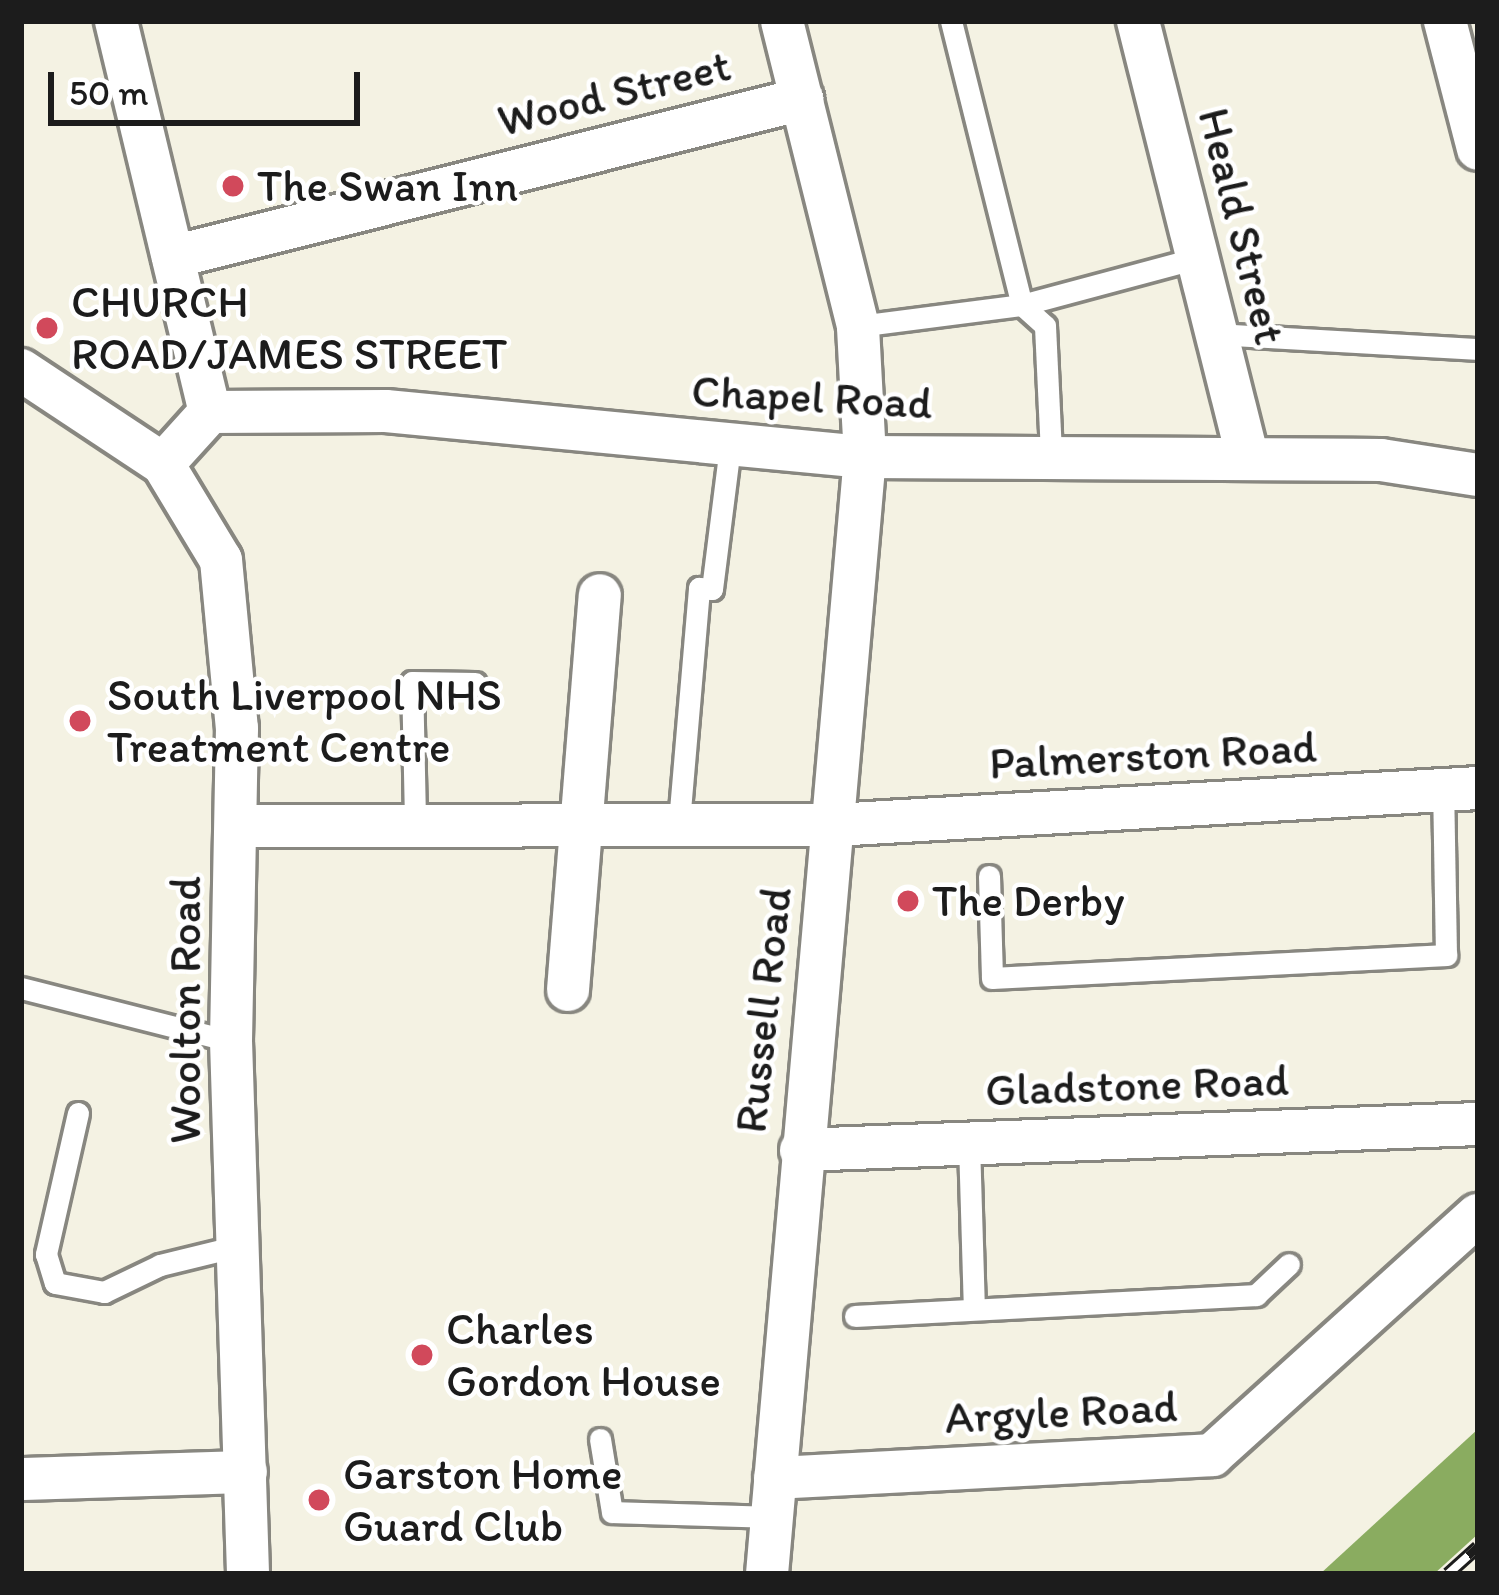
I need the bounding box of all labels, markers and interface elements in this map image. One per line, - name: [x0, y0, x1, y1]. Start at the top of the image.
- street label: Wood Street: [493, 38, 735, 148]
- scale bar: [54, 48, 366, 122]
- text: 50 m: [69, 71, 148, 114]
- street label: Heald Street: [1187, 103, 1297, 349]
- place label: The Swan Inn: [257, 159, 518, 213]
- marker: The Swan Inn: [220, 173, 246, 199]
- place label: CHURCH ROAD/JAMES STREET: [71, 275, 508, 381]
- marker: CHURCH ROAD/JAMES STREET: [34, 315, 60, 341]
- street label: Chapel Road: [691, 364, 933, 430]
- place label: South Liverpool NHS Treatment Centre: [107, 668, 503, 774]
- marker: South Liverpool NHS Treatment Centre: [64, 705, 96, 737]
- street label: Palmerston Road: [988, 719, 1318, 791]
- place label: The Derby: [932, 874, 1127, 928]
- street label: Woolton Road: [158, 876, 212, 1144]
- street label: Russell Road: [723, 885, 803, 1135]
- marker: The Derby: [895, 888, 921, 914]
- street label: Gladstone Road: [984, 1053, 1290, 1117]
- place label: Charles Gordon House: [446, 1302, 721, 1408]
- marker: Charles Gordon House: [409, 1342, 435, 1368]
- street label: Argyle Road: [944, 1379, 1178, 1445]
- place label: Garston Home Guard Club: [343, 1447, 624, 1553]
- marker: Garston Home Guard Club: [306, 1487, 332, 1513]

